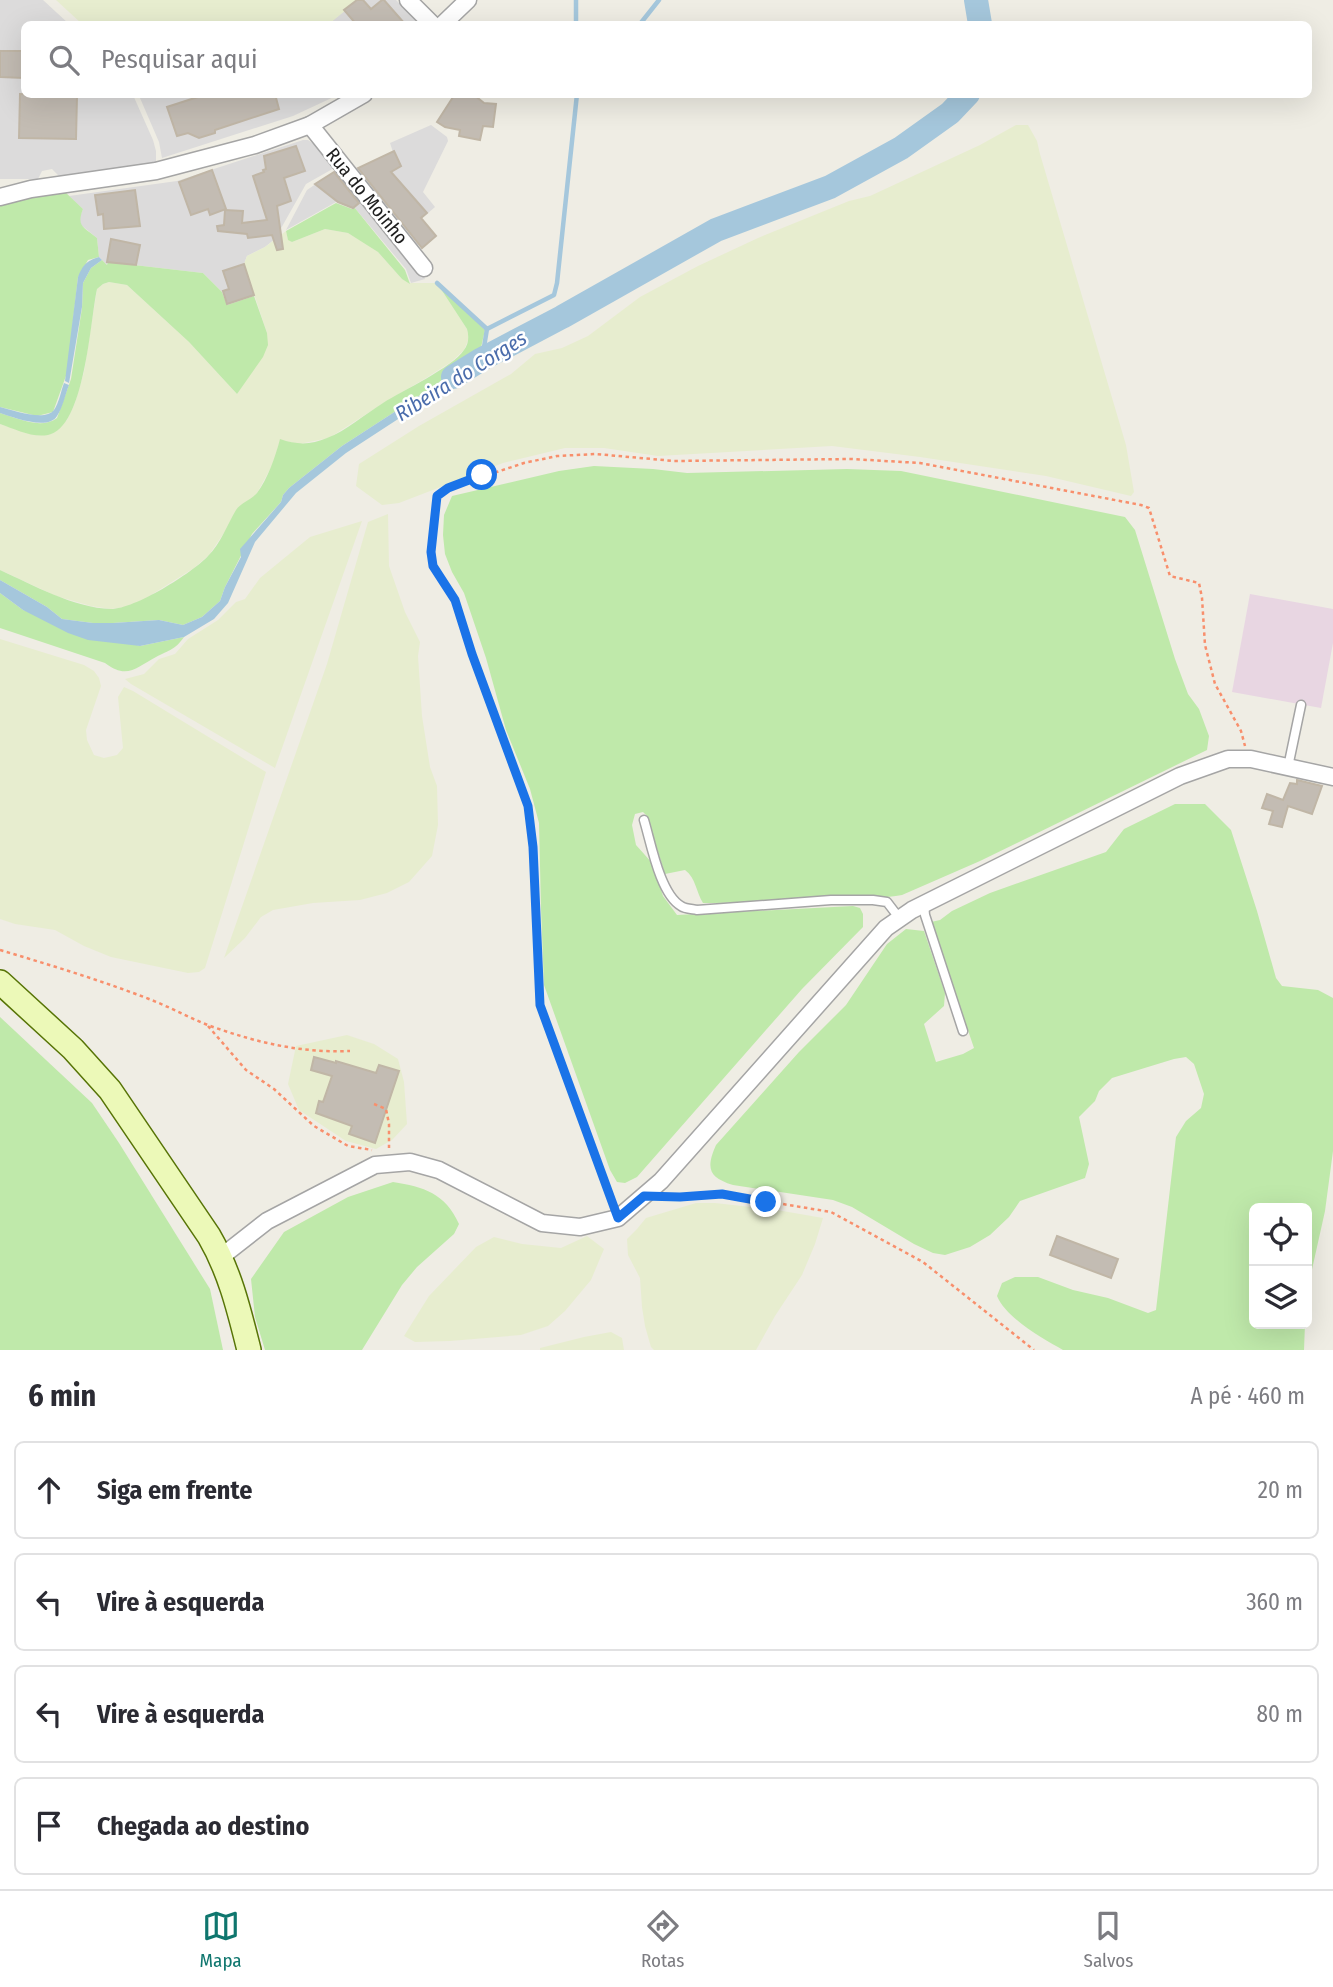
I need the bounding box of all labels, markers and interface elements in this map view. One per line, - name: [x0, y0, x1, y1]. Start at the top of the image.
- search box: [21, 21, 1312, 98]
- icon: search: [45, 41, 83, 79]
- text: Pesquisar aqui: [101, 44, 258, 75]
- street label: Rua do Moinho: [321, 143, 413, 249]
- water label: Ribeira do Corges: [390, 325, 532, 427]
- route start: [466, 459, 497, 490]
- route end: [750, 1186, 781, 1217]
- map controls: [1249, 1203, 1312, 1329]
- button: locate: [1249, 1203, 1312, 1266]
- button: layers: [1249, 1266, 1312, 1329]
- text: 6 min: [28, 1378, 96, 1414]
- text: A pé · 460 m: [1191, 1382, 1305, 1410]
- icon: ahead: [30, 1471, 68, 1509]
- text: Siga em frente: [97, 1475, 252, 1506]
- text: 20 m: [1258, 1476, 1303, 1504]
- icon: left: [30, 1583, 68, 1621]
- text: Vire à esquerda: [97, 1587, 264, 1618]
- text: 360 m: [1246, 1588, 1303, 1616]
- icon: left: [30, 1695, 68, 1733]
- text: Vire à esquerda: [97, 1699, 264, 1730]
- text: 80 m: [1256, 1700, 1303, 1728]
- icon: arrive: [30, 1807, 68, 1845]
- text: Chegada ao destino: [97, 1811, 309, 1842]
- tab: Mapa: [200, 1907, 242, 1972]
- tab: Rotas: [641, 1907, 684, 1972]
- tab: Salvos: [1084, 1907, 1133, 1972]

